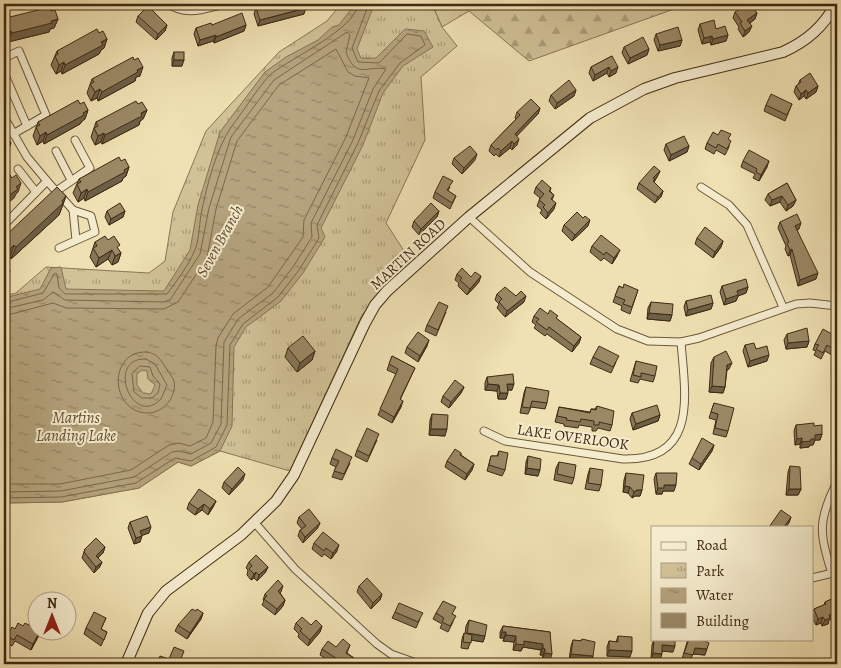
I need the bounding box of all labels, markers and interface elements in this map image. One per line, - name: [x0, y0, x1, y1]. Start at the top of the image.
- water label: Seven Branch: [191, 201, 249, 281]
- street label: MARTIN ROAD: [366, 214, 450, 294]
- water label: Martins Landing Lake: [36, 407, 116, 447]
- street label: LAKE OVERLOOK: [516, 419, 631, 455]
- legend: [651, 526, 814, 640]
- text: Road: [696, 535, 728, 555]
- text: Park: [696, 561, 725, 581]
- text: Water: [695, 585, 733, 605]
- north arrow: [28, 590, 78, 640]
- text: N: [47, 594, 57, 613]
- text: Building: [696, 611, 749, 631]

